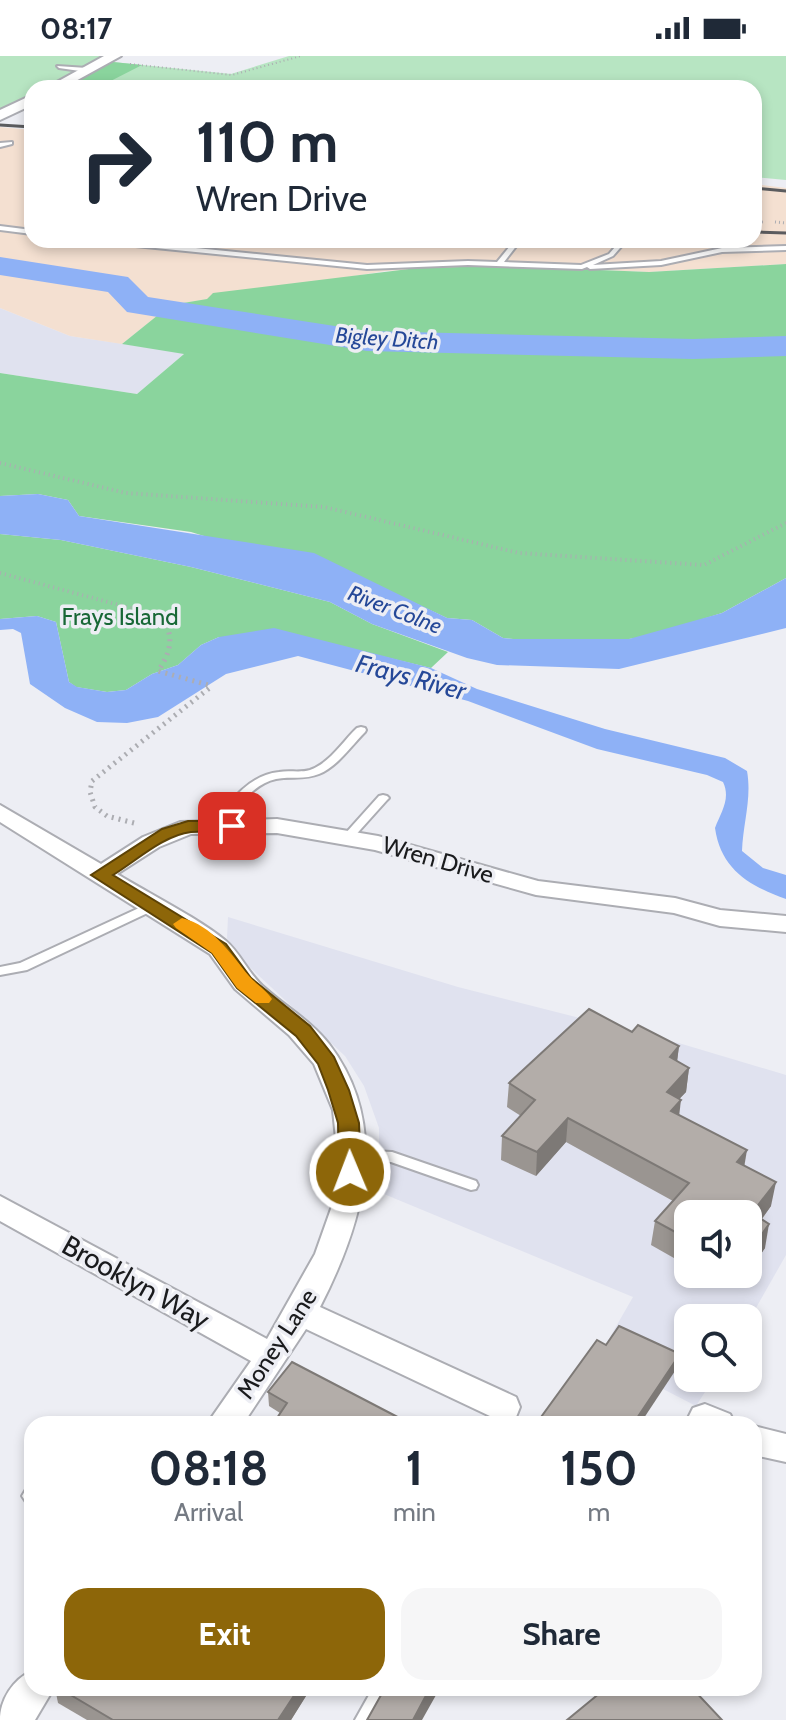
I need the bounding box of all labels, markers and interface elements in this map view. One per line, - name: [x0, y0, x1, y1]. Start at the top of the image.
- text: 08:17: [40, 10, 112, 47]
- text: 110 m: [196, 108, 338, 176]
- icon: right: [64, 112, 168, 216]
- text: Wren Drive: [196, 176, 367, 220]
- water label: Bigley Ditch: [335, 321, 439, 356]
- water label: River Colne: [344, 579, 445, 640]
- park label: Frays Island: [61, 602, 179, 631]
- water label: Frays River: [353, 647, 470, 707]
- pin: [198, 792, 266, 860]
- icon: arrive: [210, 804, 254, 848]
- street label: Wren Drive: [379, 830, 497, 889]
- position arrow: [308, 1130, 392, 1214]
- map controls: [674, 1200, 762, 1392]
- button: sound: [674, 1200, 762, 1288]
- street label: Brooklyn Way: [56, 1228, 216, 1336]
- street label: Money Lane: [230, 1284, 323, 1404]
- button: search: [674, 1304, 762, 1392]
- text: 08:18: [148, 1439, 269, 1497]
- text: 1: [406, 1439, 423, 1497]
- text: 150: [560, 1439, 638, 1497]
- text: Arrival: [174, 1496, 243, 1528]
- text: min: [393, 1496, 436, 1528]
- text: m: [588, 1496, 610, 1528]
- button: Exit: [64, 1588, 385, 1680]
- button: Share: [401, 1588, 722, 1680]

